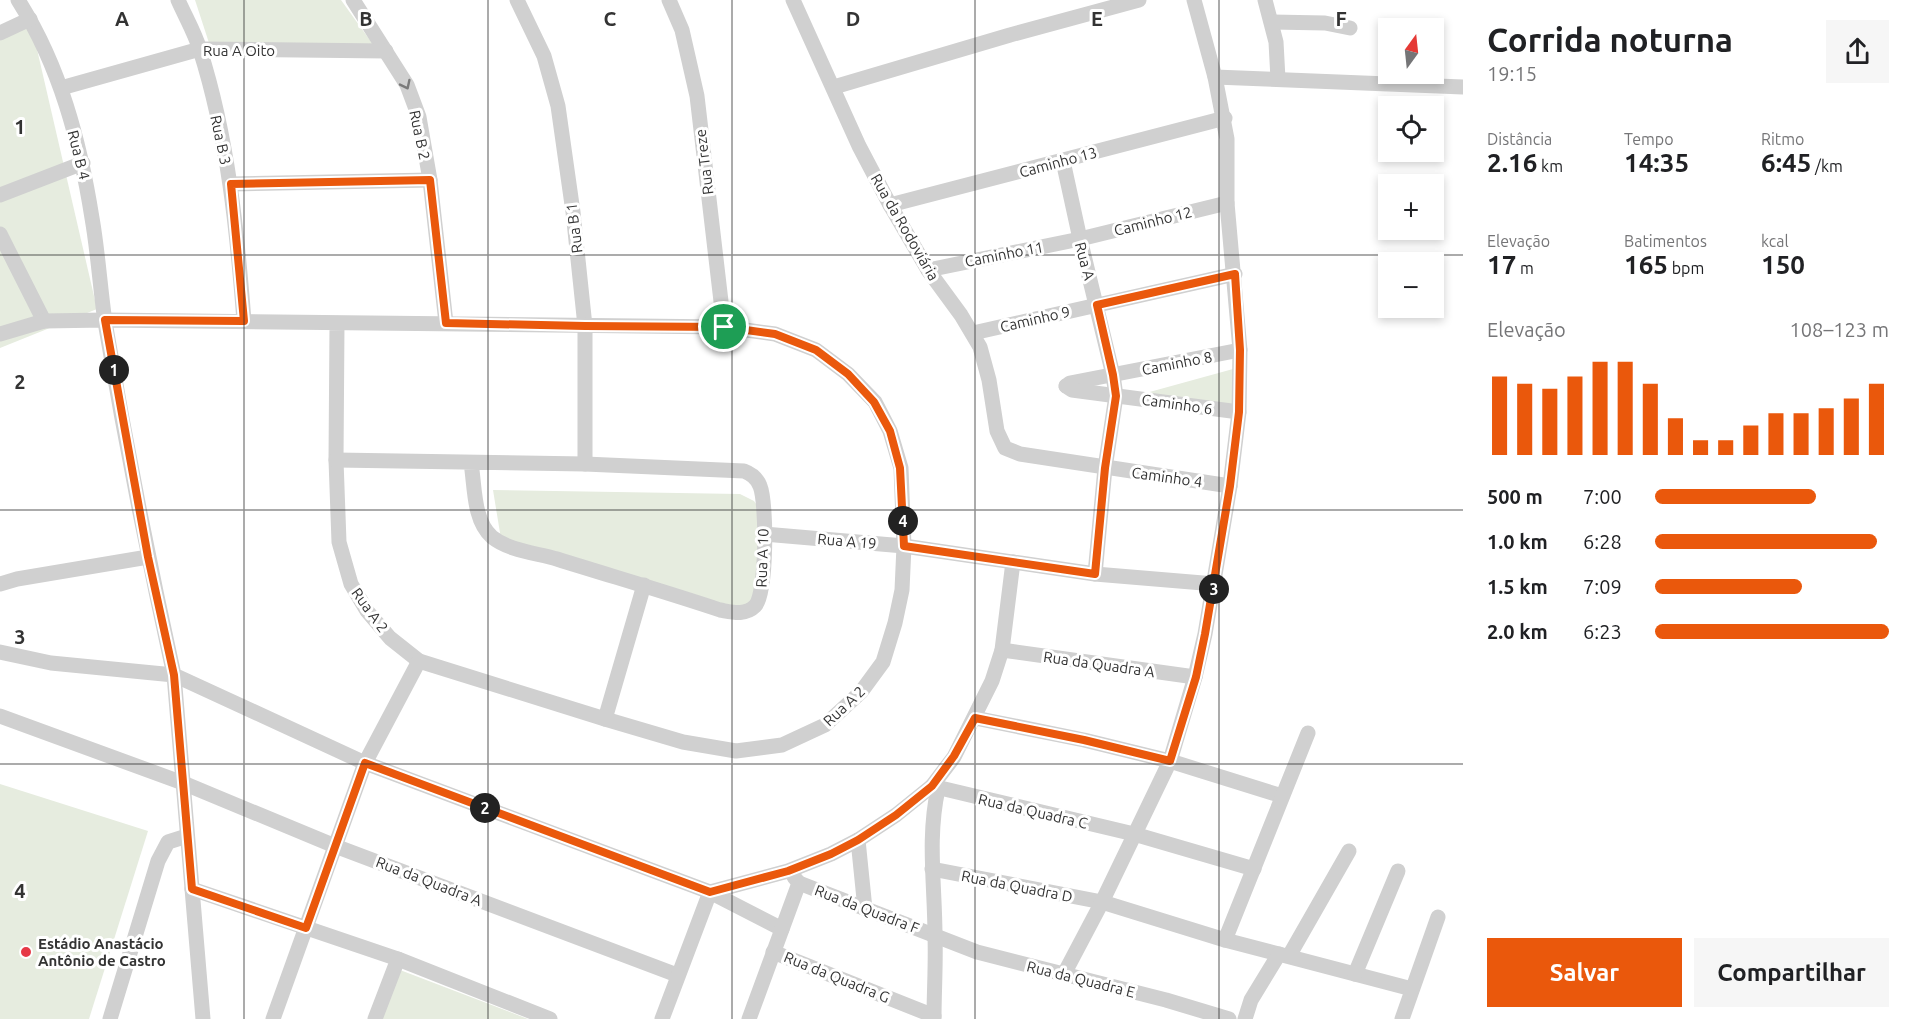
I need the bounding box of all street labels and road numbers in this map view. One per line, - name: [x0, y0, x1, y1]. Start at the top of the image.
- street label: Rua A Oito: [203, 42, 275, 59]
- street label: Rua B 2: [406, 109, 434, 161]
- street label: Rua B 3: [207, 114, 235, 166]
- street label: Rua B 4: [65, 128, 93, 182]
- street label: Rua Treze: [692, 128, 716, 196]
- street label: Caminho 13: [1017, 143, 1099, 181]
- street label: Rua da Rodoviária: [868, 171, 942, 283]
- street label: Rua B 1: [562, 202, 586, 254]
- street label: Caminho 12: [1112, 203, 1194, 239]
- street label: Caminho 11: [963, 238, 1045, 270]
- street label: Rua A: [1072, 240, 1098, 282]
- street label: Caminho 9: [998, 303, 1072, 335]
- street label: Caminho 8: [1140, 348, 1214, 378]
- street label: Caminho 6: [1141, 391, 1213, 417]
- street label: Caminho 4: [1131, 464, 1203, 490]
- street label: Rua A 10: [752, 528, 772, 588]
- street label: Rua A 19: [817, 530, 877, 552]
- street label: Rua A 2: [348, 584, 392, 636]
- street label: Rua da Quadra A: [1042, 648, 1156, 680]
- street label: Rua A 2: [820, 682, 868, 730]
- street label: Rua da Quadra C: [977, 790, 1089, 832]
- street label: Rua da Quadra A: [374, 853, 485, 909]
- street label: Rua da Quadra D: [960, 867, 1074, 905]
- street label: Rua da Quadra F: [812, 881, 922, 937]
- street label: Rua da Quadra G: [782, 948, 892, 1006]
- street label: Rua da Quadra E: [1025, 957, 1137, 1001]

